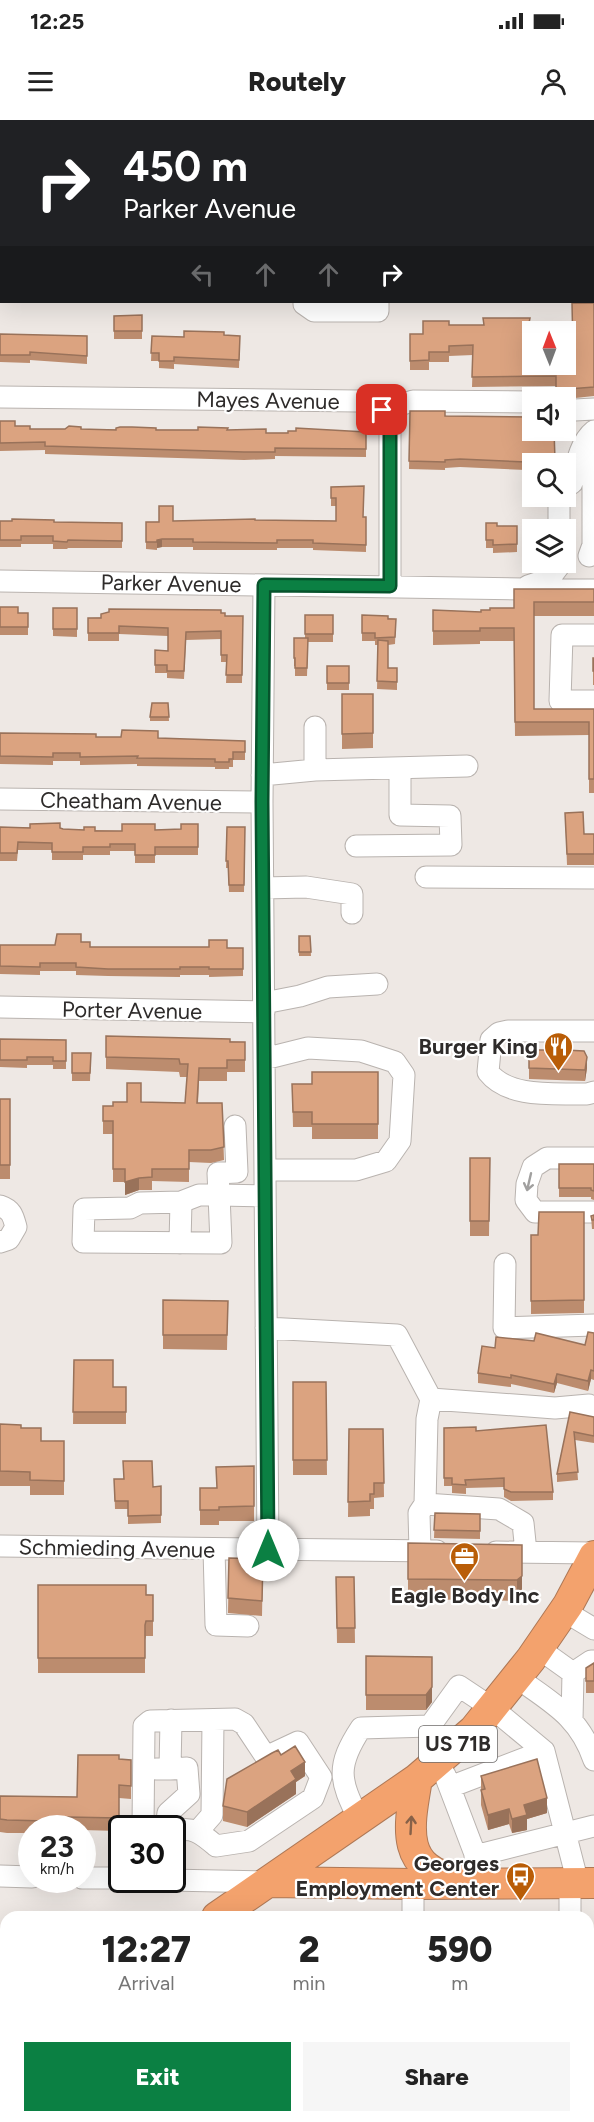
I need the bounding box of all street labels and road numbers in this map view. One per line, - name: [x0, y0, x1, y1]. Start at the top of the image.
- street label: Mayes Avenue: [196, 386, 340, 415]
- street label: Parker Avenue: [100, 569, 242, 598]
- street label: Cheatham Avenue: [40, 786, 222, 817]
- street label: Porter Avenue: [62, 996, 202, 1025]
- street label: Schmieding Avenue: [18, 1533, 215, 1564]
- road number: US 71B: [419, 1726, 497, 1762]

